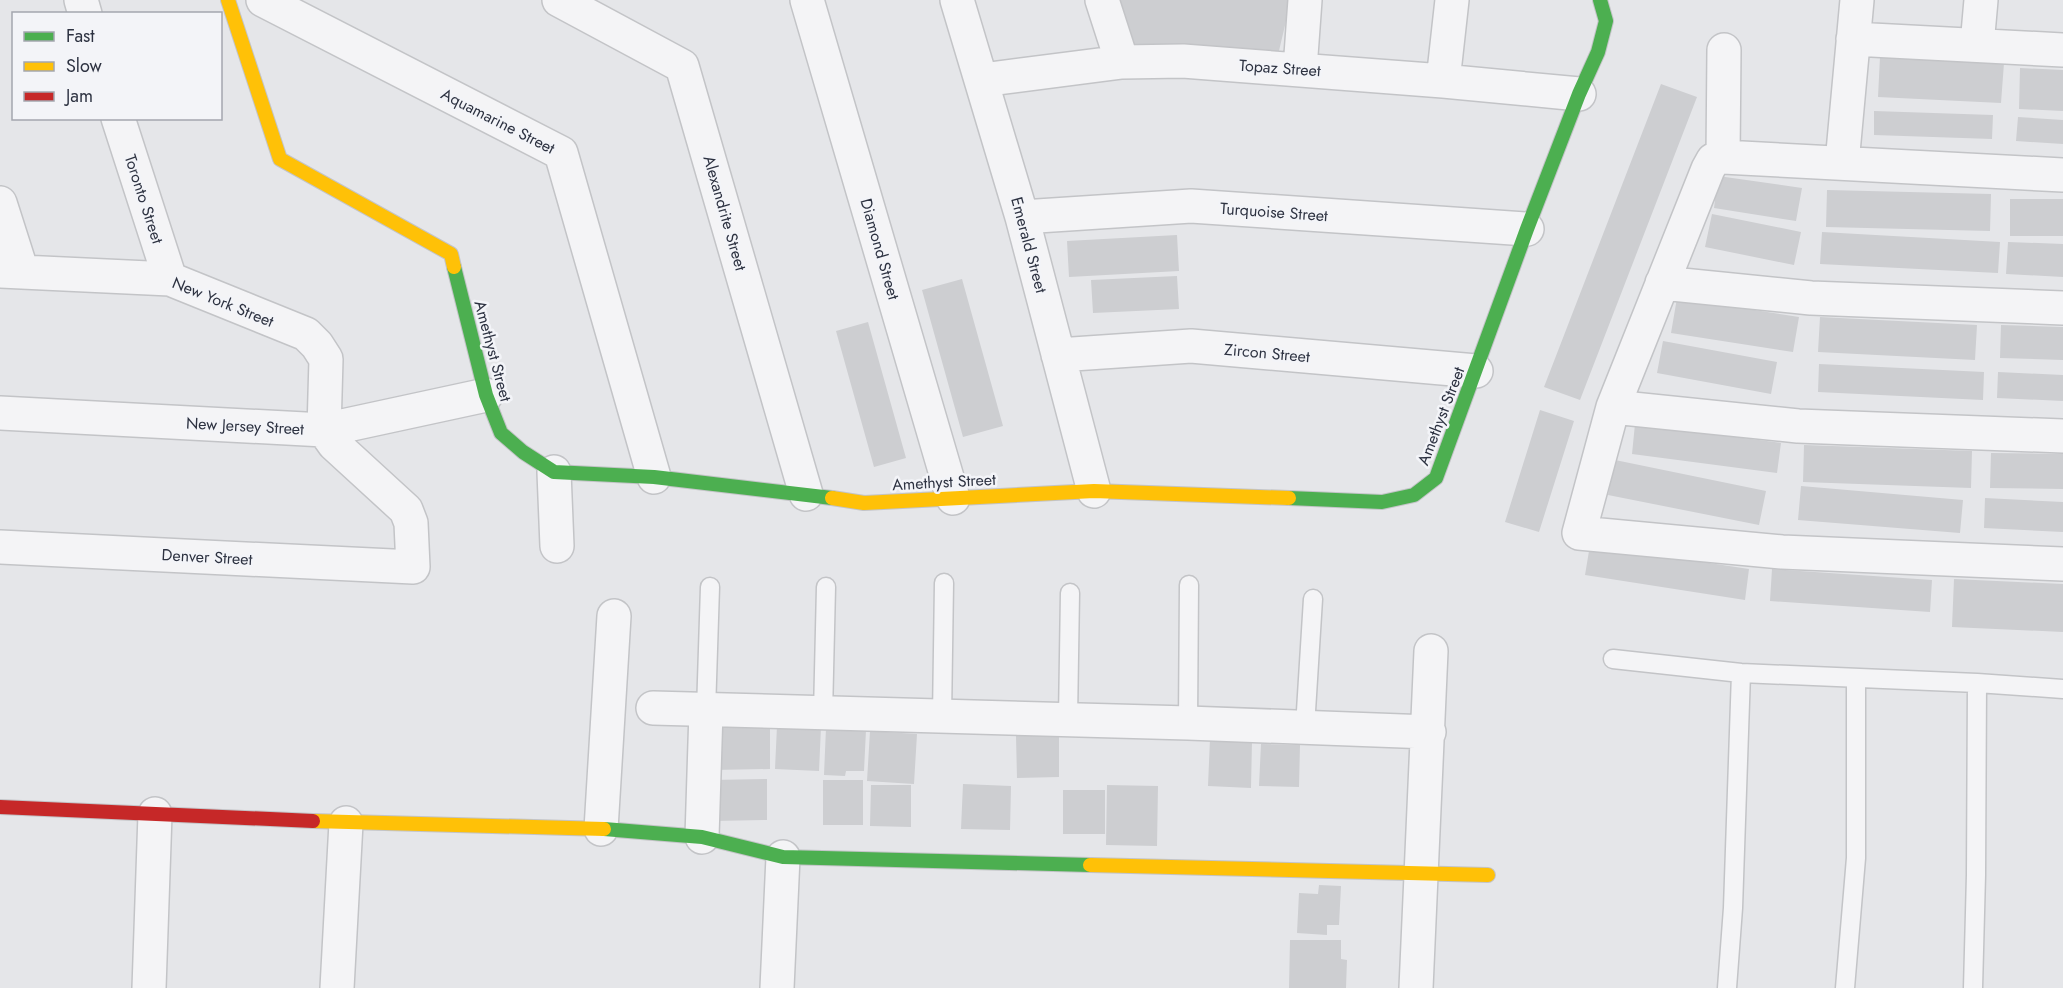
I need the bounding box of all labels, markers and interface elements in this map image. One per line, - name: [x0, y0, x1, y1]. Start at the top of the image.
- legend: [12, 12, 222, 120]
- text: Fast: [66, 23, 95, 49]
- text: Slow: [66, 53, 103, 79]
- street label: Topaz Street: [1238, 54, 1322, 82]
- street label: Aquamarine Street: [437, 82, 559, 160]
- text: Jam: [64, 83, 93, 109]
- street label: Toronto Street: [119, 151, 169, 247]
- street label: Alexandrite Street: [698, 153, 752, 273]
- street label: Emerald Street: [1005, 194, 1053, 296]
- street label: Diamond Street: [855, 196, 905, 303]
- street label: Turquoise Street: [1219, 197, 1329, 227]
- street label: New York Street: [169, 271, 277, 333]
- street label: Amethyst Street: [468, 298, 518, 404]
- street label: Zircon Street: [1223, 338, 1311, 368]
- street label: Amethyst Street: [1412, 363, 1470, 469]
- street label: New Jersey Street: [185, 411, 305, 441]
- street label: Amethyst Street: [892, 468, 997, 496]
- street label: Denver Street: [161, 543, 253, 571]

